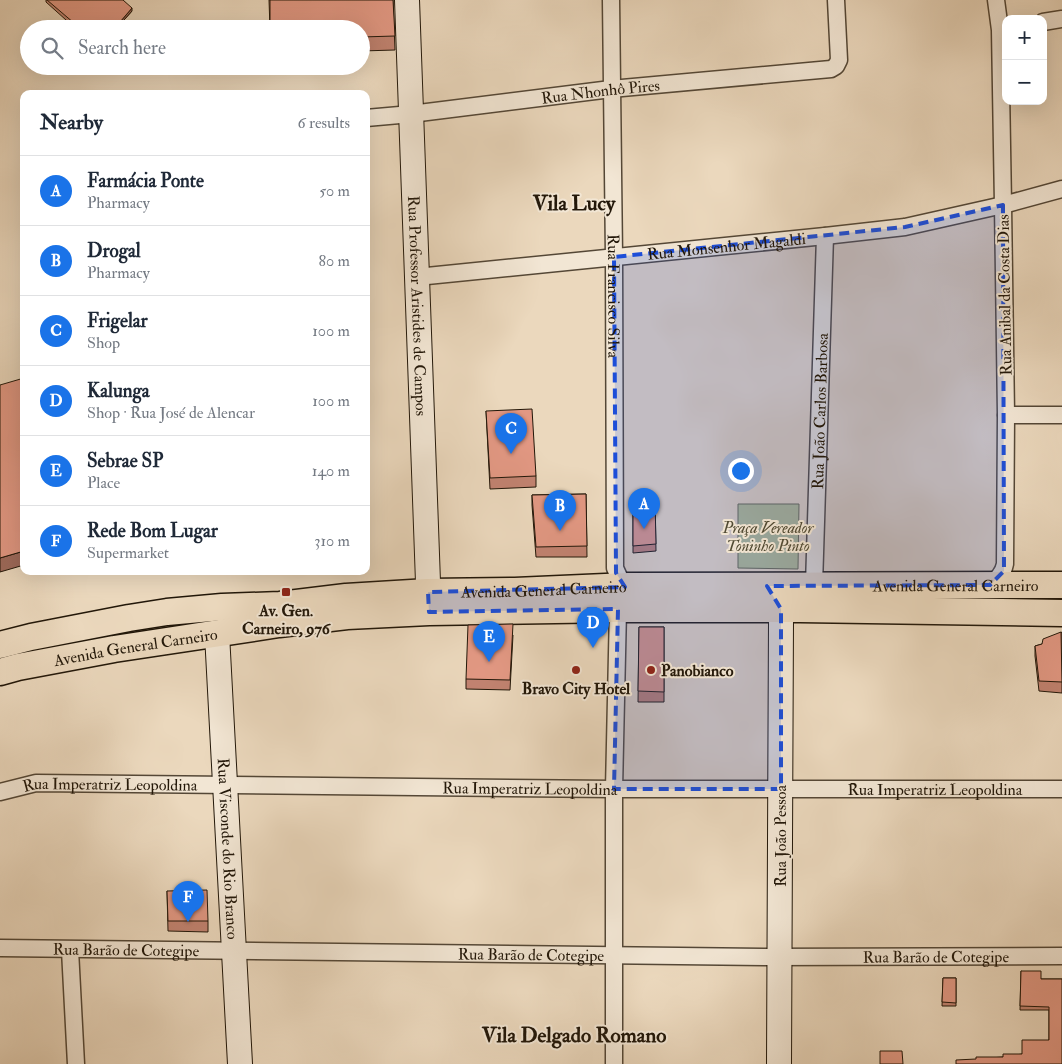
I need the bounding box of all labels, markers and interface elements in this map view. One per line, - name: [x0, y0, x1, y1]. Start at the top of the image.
- map controls: [1002, 15, 1047, 105]
- button: +: [1002, 15, 1047, 60]
- search box: [20, 20, 370, 75]
- icon: search: [38, 34, 66, 62]
- text: Search here: [78, 36, 166, 60]
- button: −: [1002, 60, 1047, 105]
- street label: Rua Nhonhô Pires: [540, 76, 661, 109]
- text: Nearby: [40, 109, 103, 136]
- text: 6 results: [298, 113, 350, 133]
- text: Farmácia Ponte: [87, 169, 204, 193]
- text: A: [51, 181, 61, 201]
- text: 50 m: [319, 181, 350, 201]
- district label: Vila Lucy: [532, 190, 616, 217]
- text: Pharmacy: [87, 193, 150, 213]
- street label: Rua Professor Aristides de Campos: [403, 195, 431, 416]
- street label: Rua Anibal da Costa Dias: [994, 214, 1016, 376]
- street label: Rua Monsenhor Magaldi: [646, 229, 807, 265]
- street label: Rua Francisco Silva: [603, 234, 623, 359]
- text: Drogal: [87, 239, 141, 263]
- text: B: [51, 251, 61, 271]
- text: 80 m: [319, 251, 350, 271]
- text: Pharmacy: [87, 263, 150, 283]
- text: Frigelar: [87, 309, 148, 333]
- text: C: [50, 321, 62, 341]
- text: 100 m: [312, 321, 350, 341]
- street label: Rua João Carlos Barbosa: [808, 332, 833, 490]
- text: Shop: [87, 333, 120, 353]
- text: Kalunga: [87, 379, 150, 403]
- text: D: [49, 391, 63, 411]
- text: 100 m: [312, 391, 350, 411]
- text: Shop · Rua José de Alencar: [87, 403, 255, 423]
- pin: C: [495, 413, 527, 454]
- text: Sebrae SP: [87, 449, 163, 473]
- your location: [728, 458, 754, 484]
- text: E: [50, 461, 62, 481]
- text: 140 m: [312, 461, 350, 481]
- text: Place: [87, 473, 120, 493]
- pin: A: [628, 488, 660, 529]
- pin: B: [544, 490, 576, 531]
- park label: Praça Vereador Toninho Pinto: [722, 518, 814, 556]
- text: Rede Bom Lugar: [87, 519, 218, 543]
- text: F: [51, 531, 61, 551]
- text: 310 m: [314, 531, 350, 551]
- text: Supermarket: [87, 543, 169, 563]
- street label: Avenida General Carneiro: [872, 576, 1039, 596]
- street label: Avenida General Carneiro: [460, 577, 627, 603]
- marker: Av. Gen. Carneiro, 976: [280, 586, 292, 598]
- place label: Av. Gen. Carneiro, 976: [242, 601, 332, 639]
- pin: D: [577, 607, 609, 648]
- pin: E: [473, 621, 505, 662]
- street label: Avenida General Carneiro: [51, 624, 219, 671]
- place label: Panobianco: [661, 661, 734, 681]
- marker: Bravo City Hotel: [570, 664, 582, 676]
- marker: Panobianco: [645, 664, 657, 676]
- place label: Bravo City Hotel: [522, 679, 631, 700]
- street label: Rua Visconde do Rio Branco: [213, 757, 242, 940]
- street label: Rua Imperatriz Leopoldina: [21, 774, 198, 797]
- street label: Rua Imperatriz Leopoldina: [442, 778, 618, 801]
- street label: Rua Imperatriz Leopoldina: [847, 780, 1023, 801]
- street label: Rua João Pessoa: [771, 785, 792, 887]
- pin: F: [172, 881, 204, 922]
- street label: Rua Barão de Cotegipe: [53, 940, 200, 962]
- street label: Rua Barão de Cotegipe: [458, 944, 605, 967]
- street label: Rua Barão de Cotegipe: [863, 947, 1009, 968]
- district label: Vila Delgado Romano: [481, 1022, 666, 1049]

